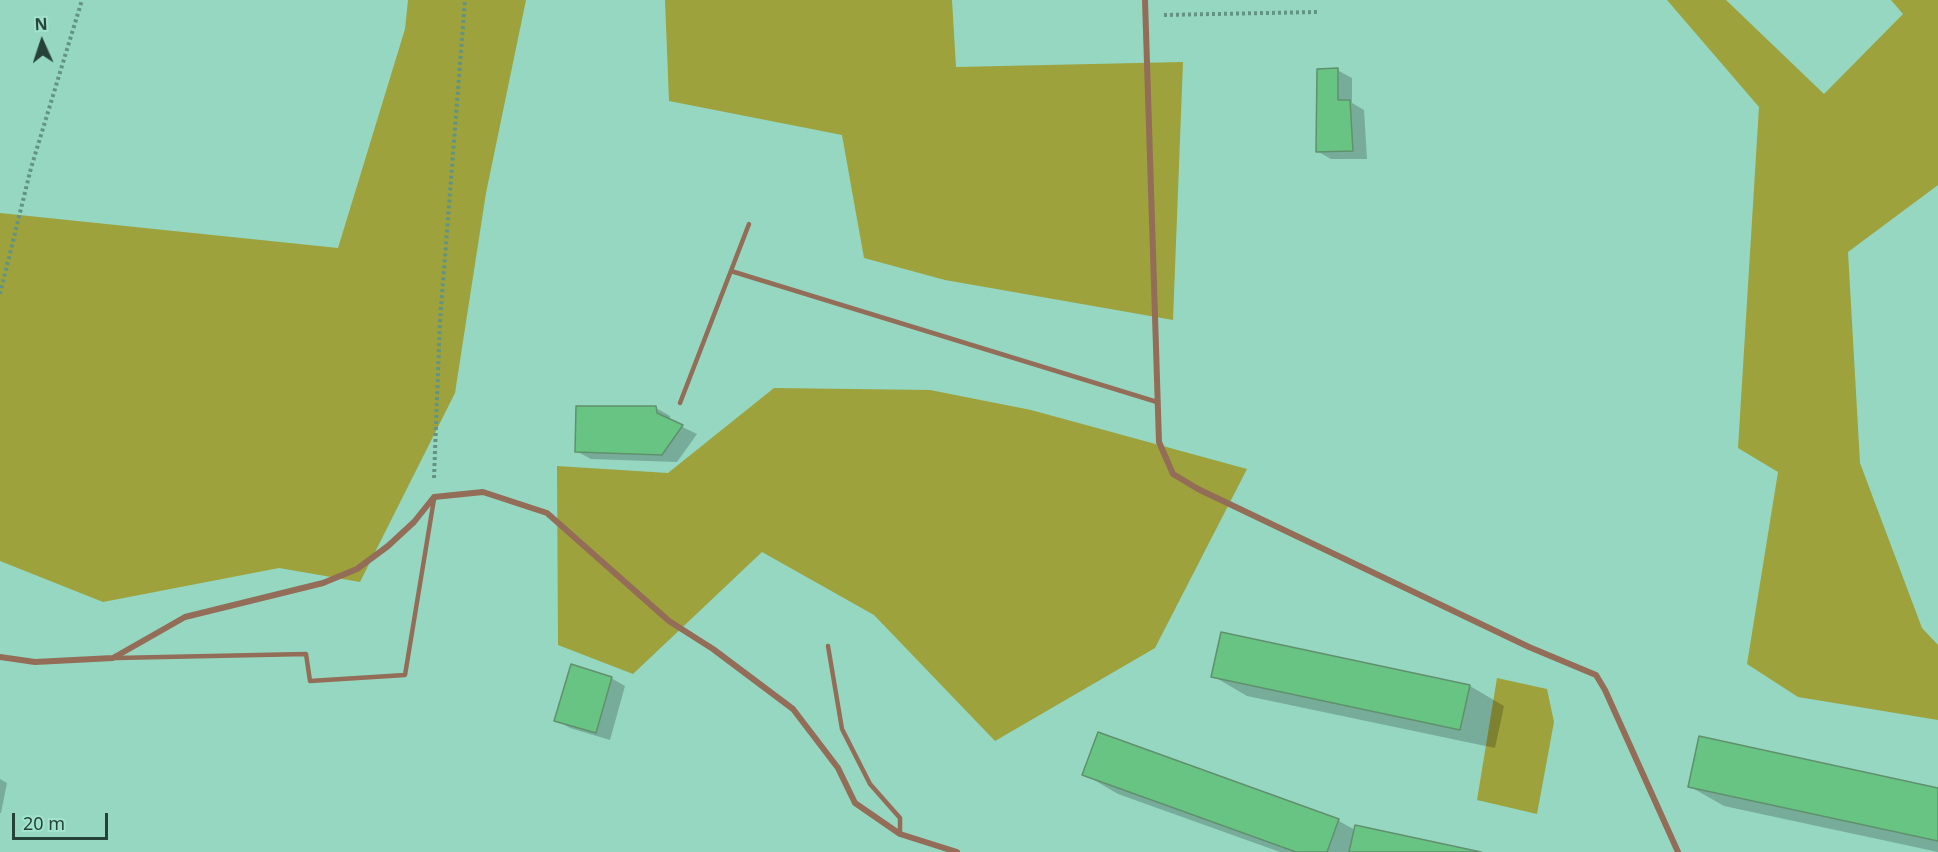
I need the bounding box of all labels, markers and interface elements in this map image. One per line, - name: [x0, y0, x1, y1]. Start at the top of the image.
- north arrow: [12, 12, 72, 72]
- text: N: [34, 13, 48, 35]
- scale bar: [15, 801, 111, 839]
- text: 20 m: [23, 811, 65, 835]

